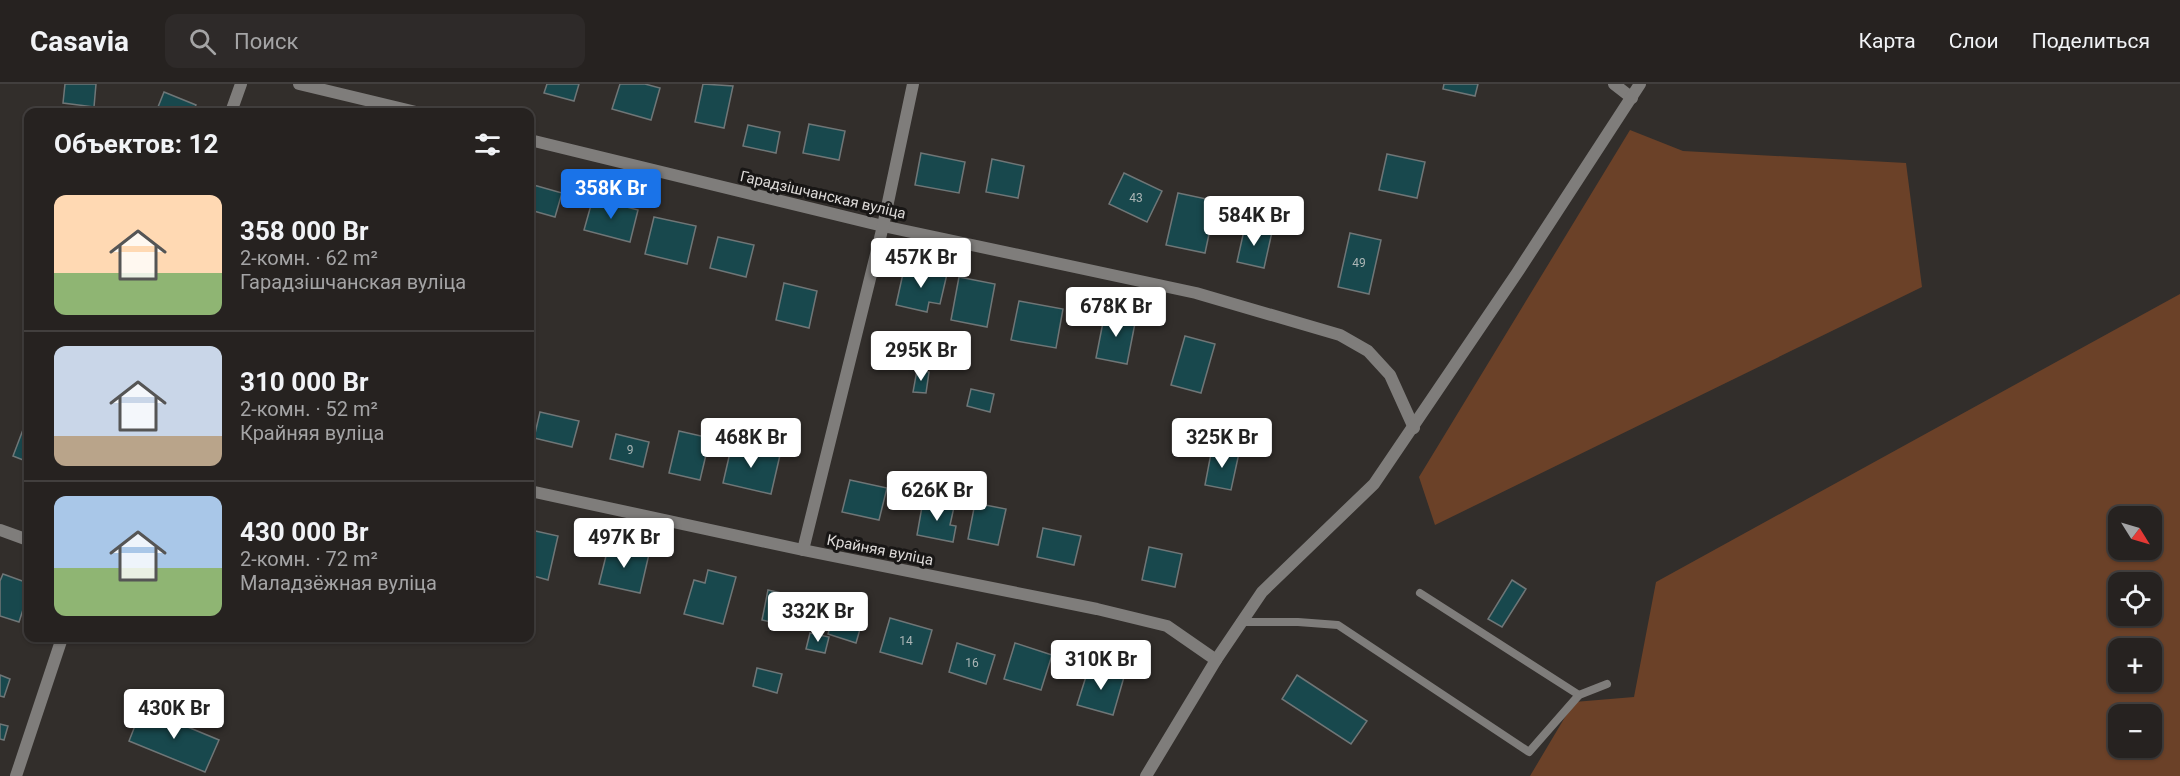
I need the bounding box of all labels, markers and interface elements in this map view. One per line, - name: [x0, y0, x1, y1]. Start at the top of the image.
- search box: [165, 14, 585, 68]
- text: Casavia: [30, 25, 129, 58]
- icon: search: [186, 25, 219, 58]
- text: Поиск: [234, 29, 298, 54]
- text: Карта: [1859, 29, 1916, 53]
- text: Слои: [1949, 29, 1999, 53]
- text: Поделиться: [2032, 29, 2150, 53]
- icon: filters: [471, 128, 504, 161]
- text: Объектов: 12: [54, 129, 218, 159]
- street label: Гарадзішчанская вуліца: [738, 167, 908, 223]
- pin: 358K Br: [556, 169, 666, 220]
- text: 358K Br: [575, 176, 647, 200]
- house number: 43: [1129, 191, 1143, 205]
- pin: 584K Br: [1199, 196, 1309, 247]
- text: 584K Br: [1218, 203, 1290, 227]
- text: 358 000 Br: [240, 216, 369, 246]
- icon: home: [102, 219, 174, 291]
- pin: 457K Br: [866, 238, 976, 289]
- text: 457K Br: [885, 245, 957, 269]
- text: 2-комн. · 62 m²: [240, 246, 378, 270]
- house number: 49: [1352, 256, 1366, 270]
- text: Гарадзішчанская вуліца: [240, 270, 466, 294]
- pin: 678K Br: [1061, 287, 1171, 338]
- text: 678K Br: [1080, 294, 1152, 318]
- pin: 295K Br: [866, 331, 976, 382]
- text: 295K Br: [885, 338, 957, 362]
- text: 310 000 Br: [240, 367, 369, 397]
- icon: home: [102, 370, 174, 442]
- text: 2-комн. · 52 m²: [240, 397, 378, 421]
- pin: 468K Br: [696, 418, 806, 469]
- pin: 325K Br: [1167, 418, 1277, 469]
- text: Крайняя вуліца: [240, 421, 384, 445]
- text: 468K Br: [715, 425, 787, 449]
- text: 325K Br: [1186, 425, 1258, 449]
- house number: 9: [627, 443, 633, 457]
- pin: 626K Br: [882, 471, 992, 522]
- text: 626K Br: [901, 478, 973, 502]
- north arrow: [2108, 506, 2162, 560]
- map controls: [2108, 506, 2162, 758]
- text: 430 000 Br: [240, 517, 369, 547]
- pin: 497K Br: [569, 518, 679, 569]
- icon: home: [102, 520, 174, 592]
- text: 497K Br: [588, 525, 660, 549]
- street label: Крайняя вуліца: [825, 531, 935, 569]
- text: 2-комн. · 72 m²: [240, 547, 378, 571]
- text: Маладзёжная вуліца: [240, 571, 437, 595]
- button: locate: [2108, 572, 2162, 626]
- pin: 332K Br: [763, 592, 873, 643]
- text: 332K Br: [782, 599, 854, 623]
- house number: 14: [899, 634, 913, 648]
- button: +: [2108, 638, 2162, 692]
- pin: 310K Br: [1046, 640, 1156, 691]
- text: 310K Br: [1065, 647, 1137, 671]
- house number: 16: [965, 656, 979, 670]
- pin: 430K Br: [119, 689, 229, 740]
- text: 430K Br: [138, 696, 210, 720]
- button: −: [2108, 704, 2162, 758]

